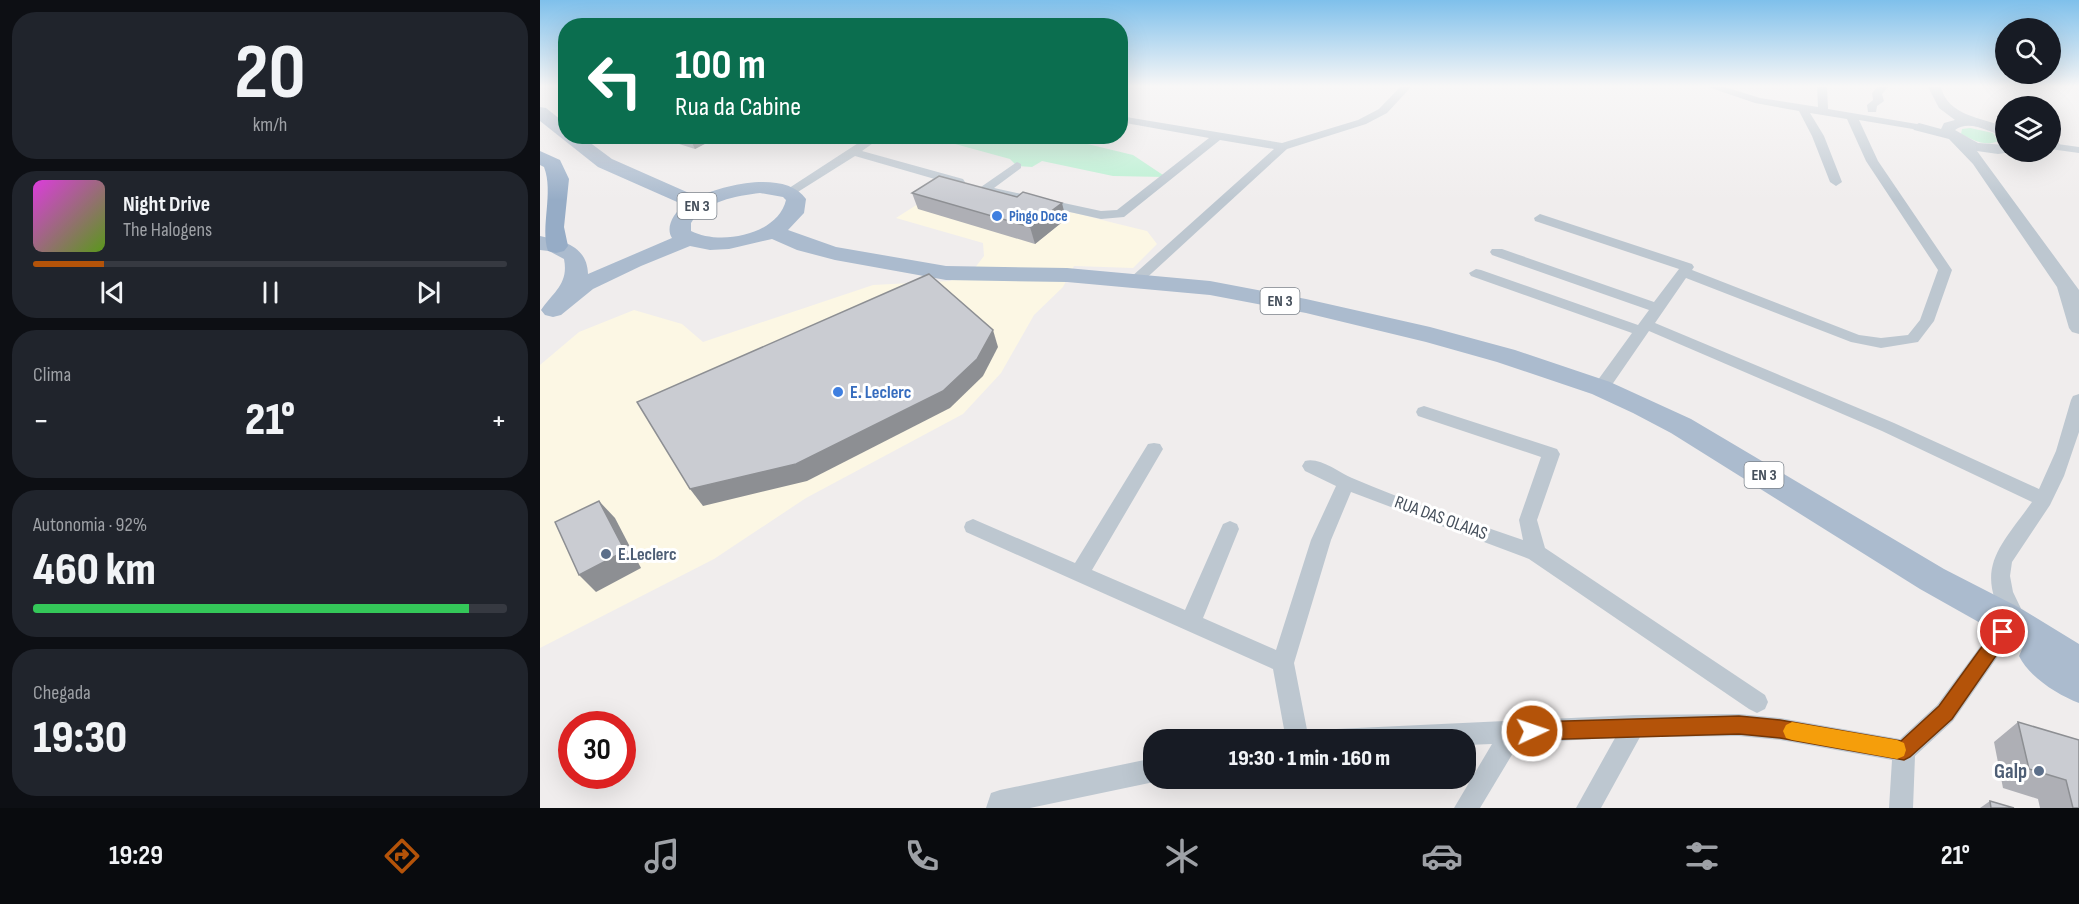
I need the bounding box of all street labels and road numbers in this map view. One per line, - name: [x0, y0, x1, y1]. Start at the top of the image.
- road number: EN 3: [678, 193, 716, 219]
- road number: EN 3: [1260, 288, 1300, 314]
- road number: EN 3: [1744, 462, 1784, 488]
- street label: RUA DAS OLAIAS: [1392, 492, 1490, 545]

